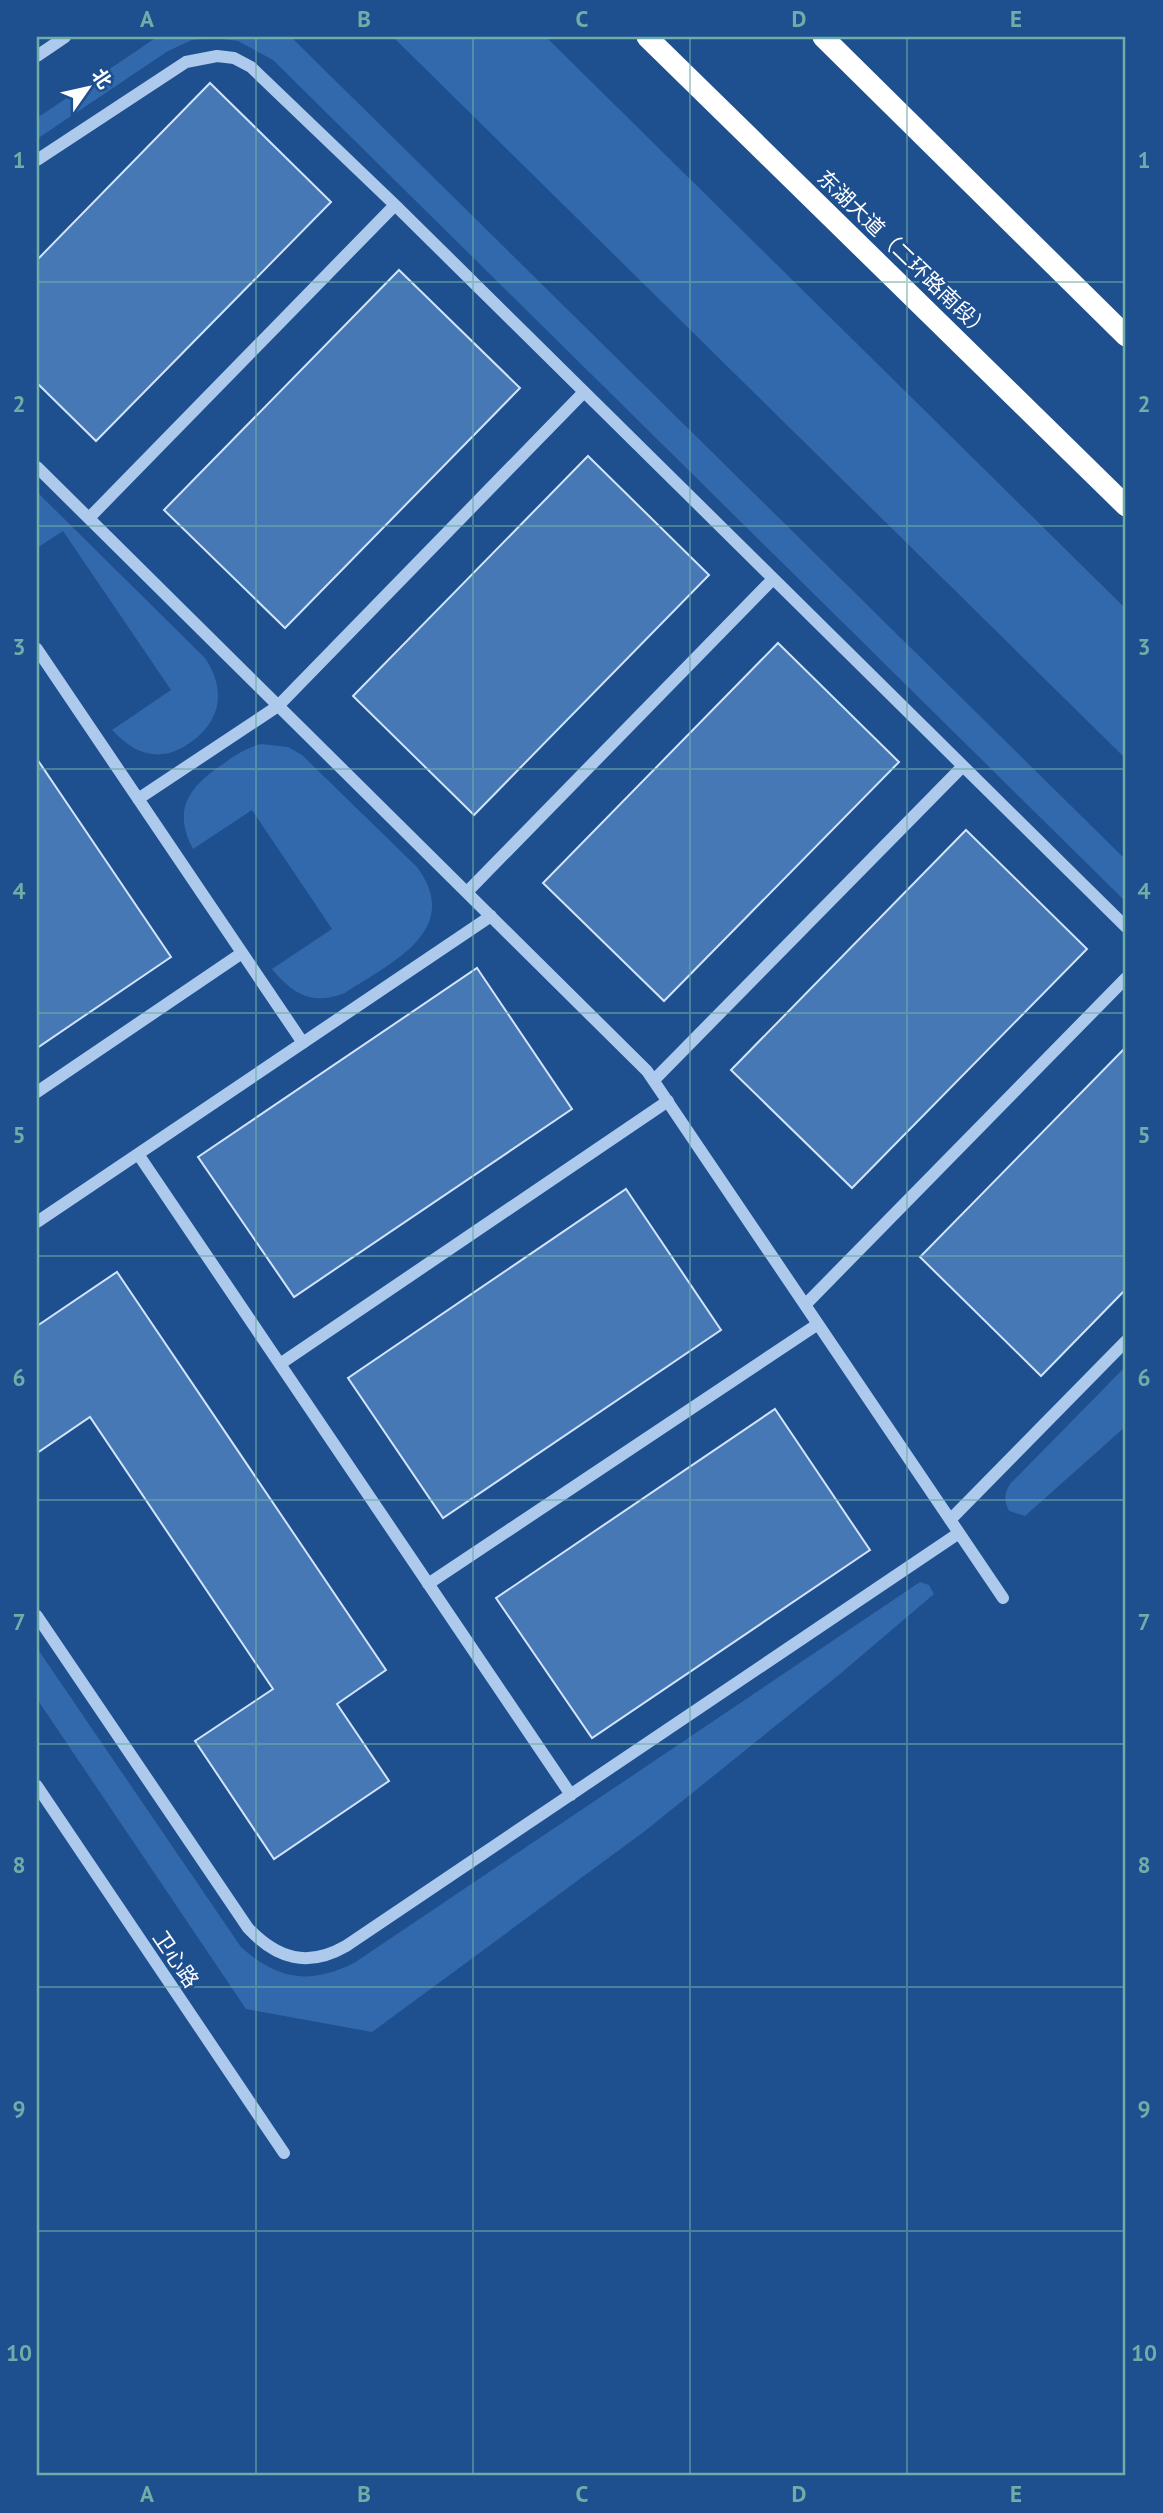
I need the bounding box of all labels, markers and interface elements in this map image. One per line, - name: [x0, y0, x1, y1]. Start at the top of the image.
- text: A: [140, 4, 154, 33]
- text: B: [357, 4, 371, 33]
- text: C: [576, 4, 589, 33]
- text: D: [792, 4, 806, 33]
- text: E: [1010, 4, 1022, 33]
- north arrow: [52, 52, 122, 122]
- text: 北: [87, 64, 117, 93]
- text: 1: [12, 145, 26, 174]
- text: 1: [1137, 145, 1151, 174]
- street label: 东湖大道（二环路南段）: [812, 164, 996, 344]
- text: 2: [12, 389, 26, 418]
- text: 2: [1137, 389, 1151, 418]
- text: 3: [12, 632, 26, 661]
- text: 3: [1137, 632, 1151, 661]
- text: 4: [12, 876, 26, 905]
- text: 4: [1137, 876, 1151, 905]
- text: 5: [12, 1120, 26, 1149]
- text: 5: [1137, 1120, 1151, 1149]
- text: 6: [12, 1363, 26, 1392]
- text: 6: [1137, 1363, 1151, 1392]
- text: 7: [12, 1607, 26, 1636]
- text: 7: [1137, 1607, 1151, 1636]
- text: 8: [12, 1850, 26, 1879]
- text: 8: [1137, 1850, 1151, 1879]
- street label: 卫心路: [147, 1925, 205, 1993]
- text: 9: [12, 2094, 26, 2123]
- text: 9: [1137, 2094, 1151, 2123]
- text: 10: [6, 2338, 32, 2367]
- text: 10: [1131, 2338, 1157, 2367]
- text: A: [140, 2479, 154, 2508]
- text: B: [357, 2479, 371, 2508]
- text: C: [576, 2479, 589, 2508]
- text: D: [792, 2479, 806, 2508]
- text: E: [1010, 2479, 1022, 2508]

